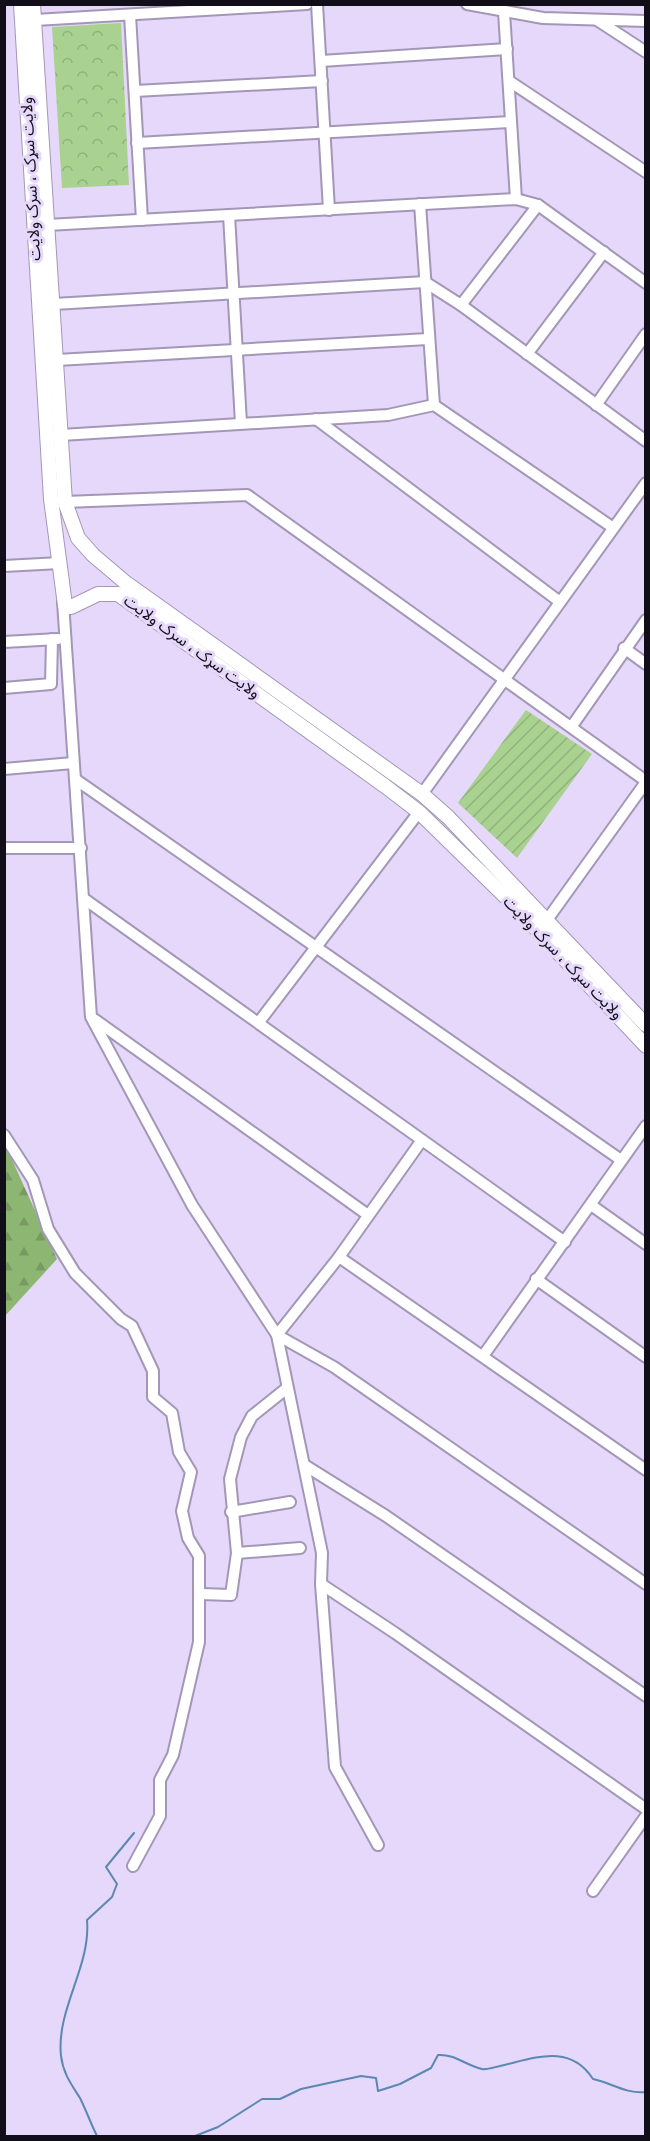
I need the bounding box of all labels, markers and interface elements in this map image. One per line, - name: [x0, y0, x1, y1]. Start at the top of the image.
- street label: ولایت سړک ، سرک ولایت: [10, 96, 52, 262]
- street label: ولایت سړک ، سرک ولایت: [116, 585, 268, 709]
- street label: ولایت سړک ، سرک ولایت: [494, 887, 632, 1029]

